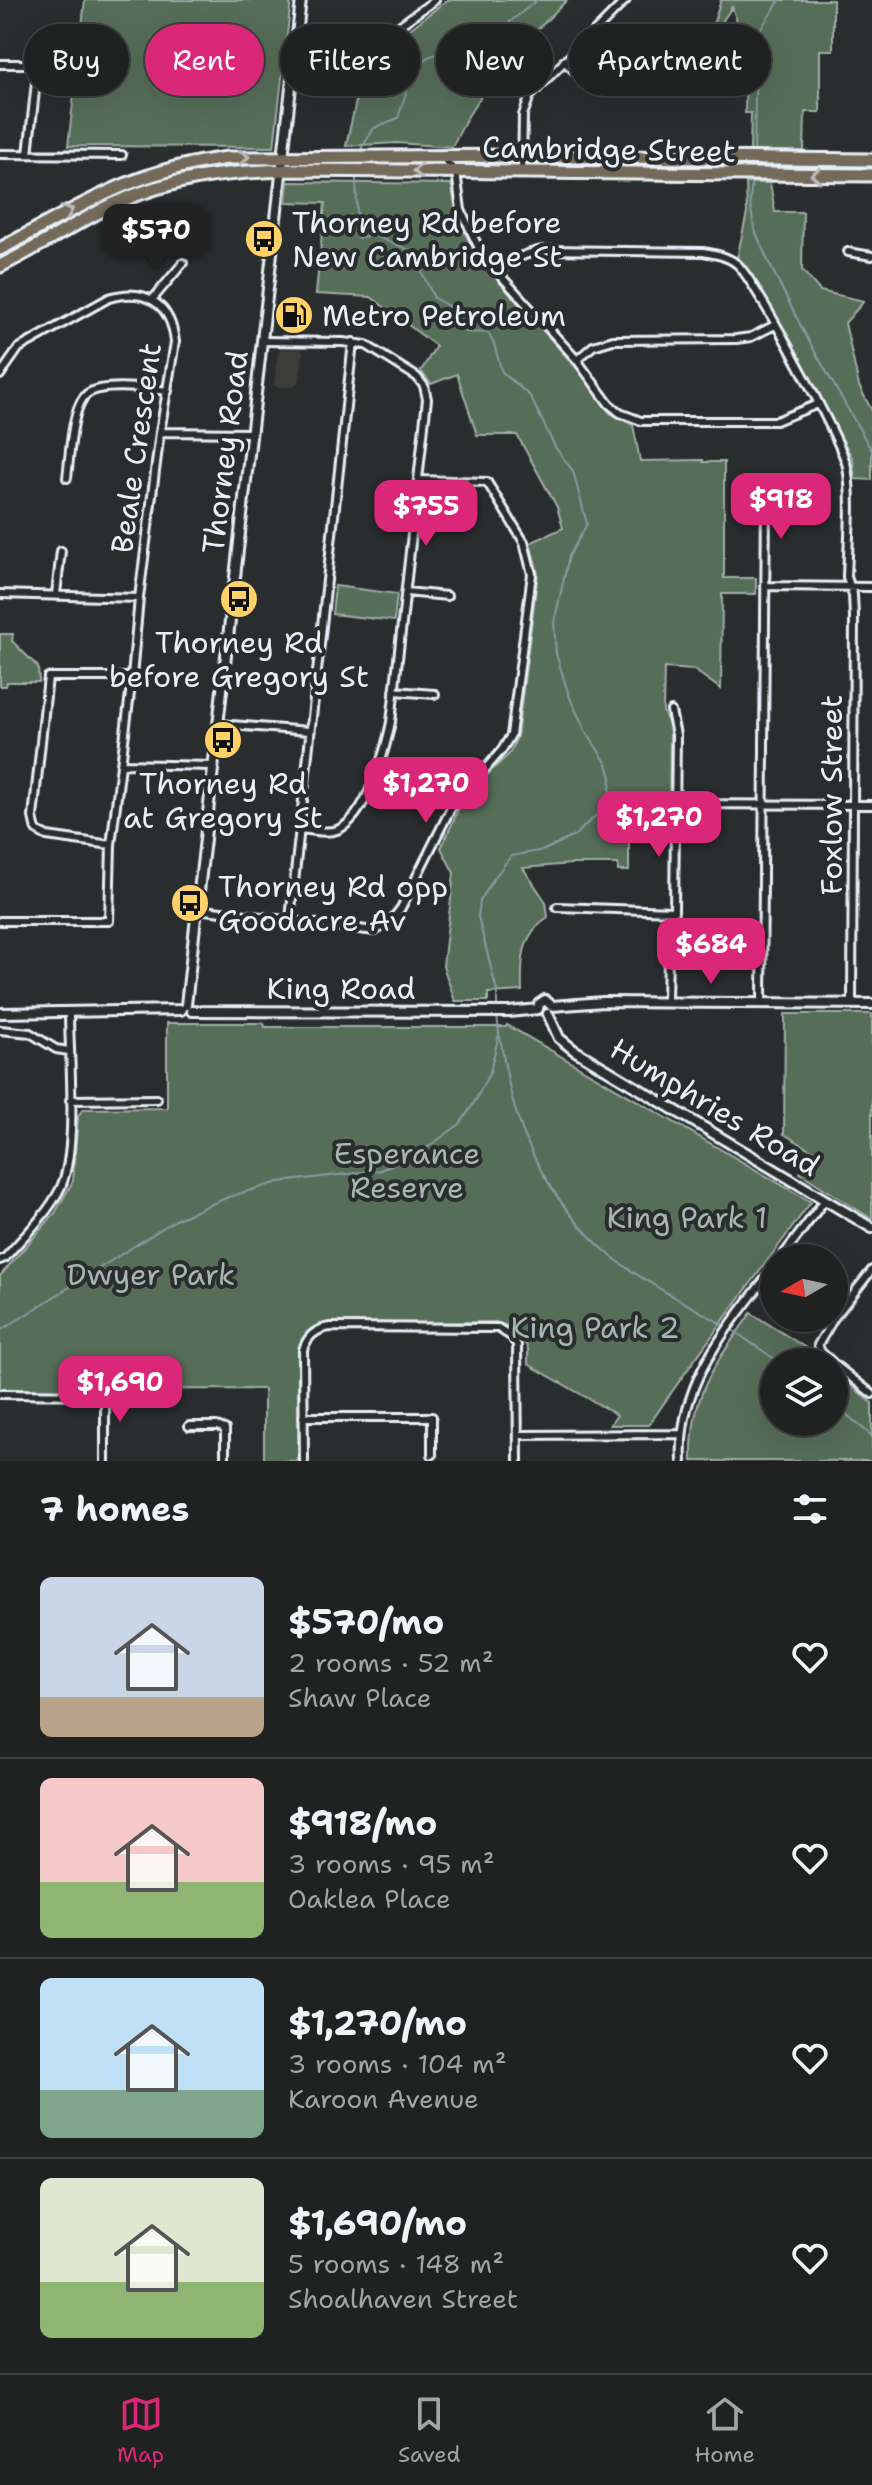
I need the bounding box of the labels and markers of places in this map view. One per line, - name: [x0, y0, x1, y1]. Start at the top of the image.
- place label: Thorney Rd before New Cambridge St: [292, 202, 562, 277]
- pin: $570: [109, 204, 203, 272]
- bus stop icon: Thorney Rd before New Cambridge St: [243, 218, 285, 260]
- fuel station icon: Metro Petroleum: [273, 294, 315, 336]
- place label: Metro Petroleum: [322, 295, 566, 336]
- pin: $918: [734, 473, 828, 541]
- pin: $755: [379, 480, 473, 548]
- bus stop icon: Thorney Rd before Gregory St: [218, 578, 260, 620]
- place label: Thorney Rd before Gregory St: [109, 622, 369, 697]
- bus stop icon: Thorney Rd at Gregory St: [202, 719, 244, 761]
- pin: $1,270: [361, 757, 491, 825]
- place label: Thorney Rd at Gregory St: [123, 763, 323, 838]
- pin: $1,270: [594, 791, 724, 859]
- place label: Thorney Rd opp Goodacre Av: [218, 866, 448, 941]
- bus stop icon: Thorney Rd opp Goodacre Av: [169, 882, 211, 924]
- pin: $684: [664, 918, 758, 986]
- pin: $1,690: [55, 1356, 185, 1424]

